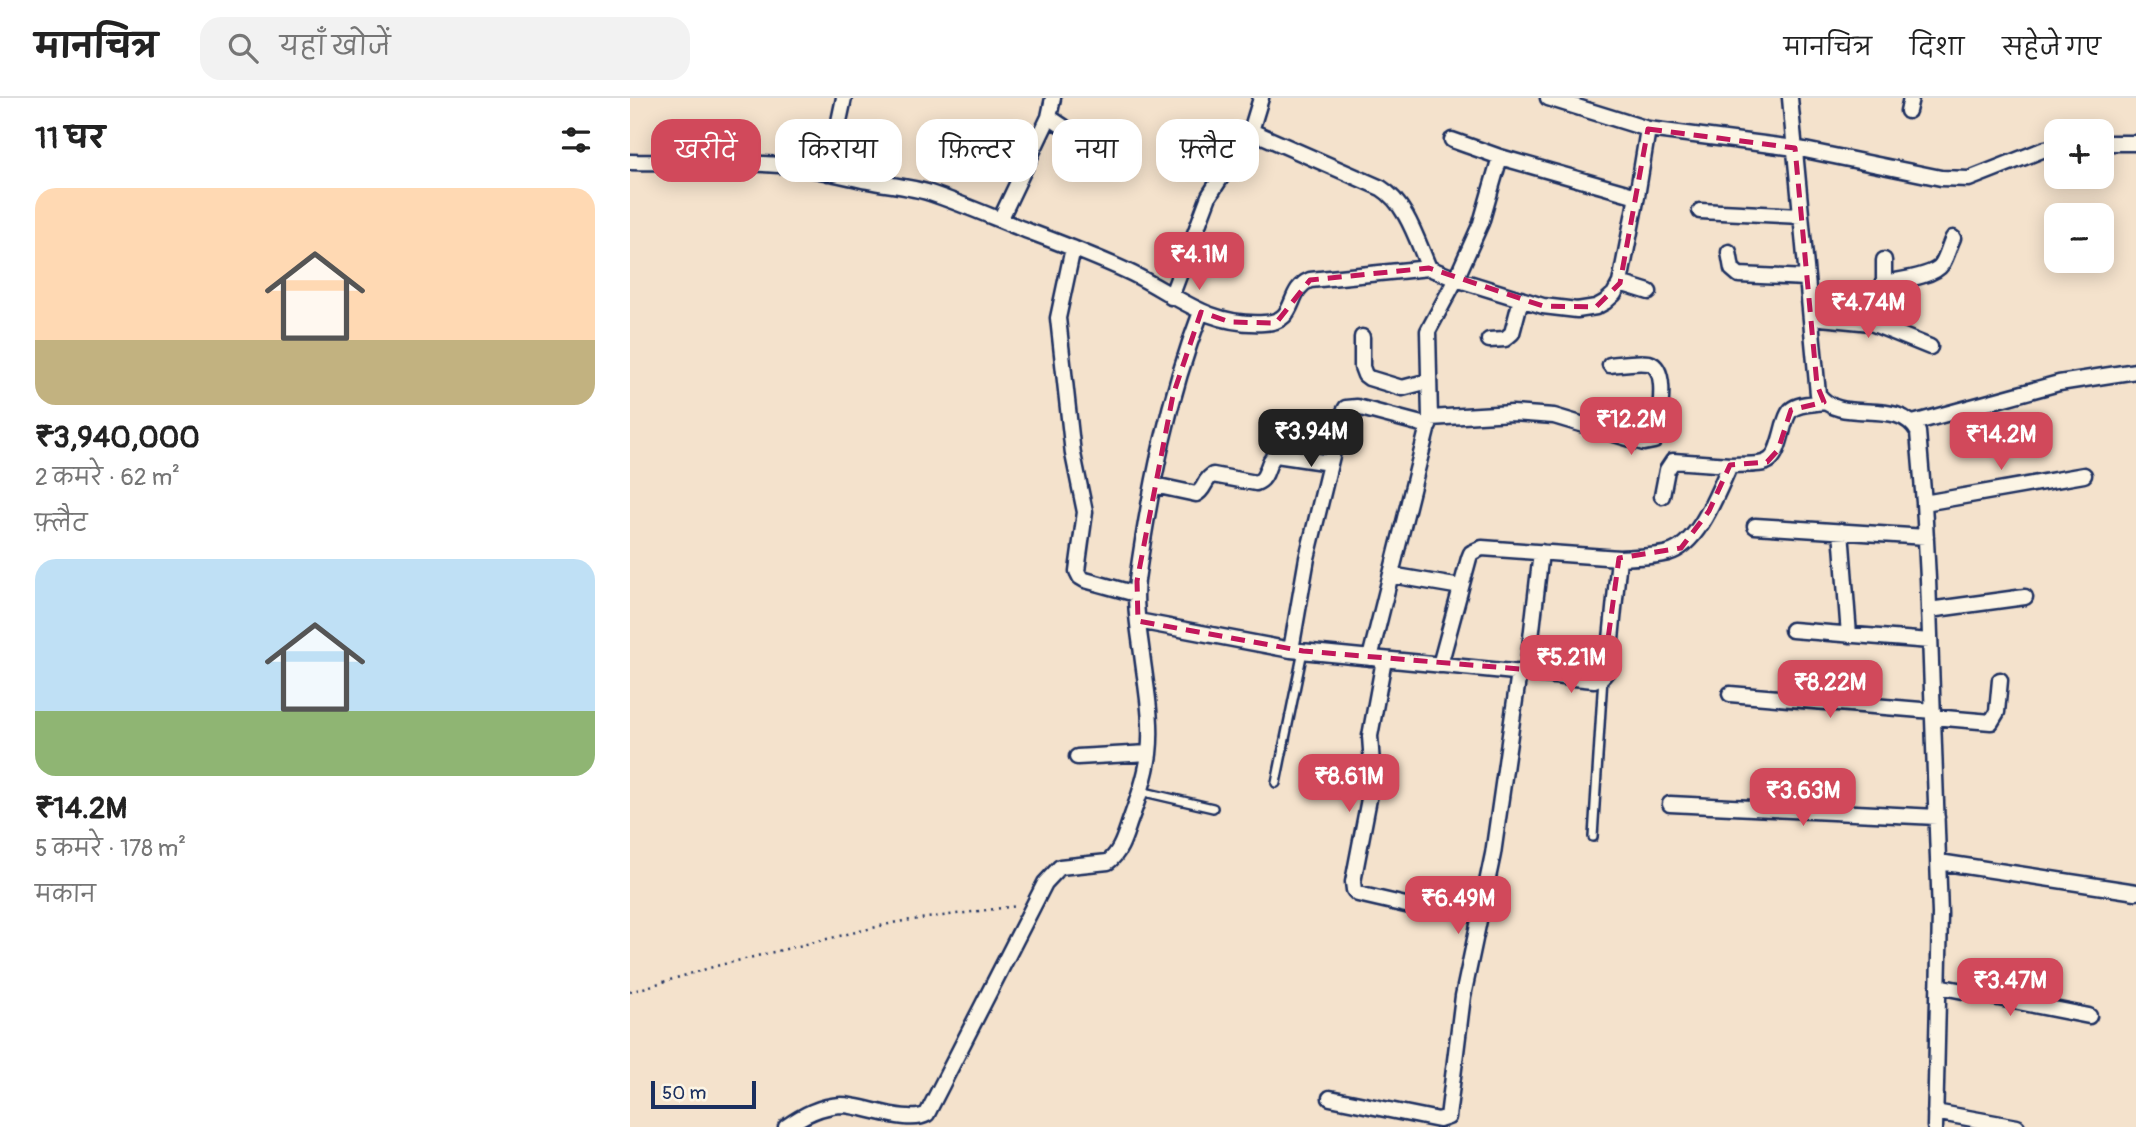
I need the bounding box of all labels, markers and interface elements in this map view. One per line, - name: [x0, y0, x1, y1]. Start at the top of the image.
- search box: [200, 17, 690, 80]
- text: मानचित्र: [35, 26, 158, 67]
- icon: search: [224, 29, 262, 67]
- text: यहाँ खोजें: [280, 31, 391, 63]
- text: मानचित्र: [1784, 33, 1872, 62]
- text: दिशा: [1910, 33, 1964, 62]
- text: सहेजे गए: [2002, 33, 2101, 62]
- chip: खरीदें: [651, 119, 761, 182]
- chip: किराया: [775, 119, 902, 182]
- chip: फ़िल्टर: [916, 119, 1038, 182]
- chip: नया: [1052, 119, 1142, 182]
- chip: फ़्लैट: [1156, 119, 1259, 182]
- map controls: [2044, 119, 2114, 273]
- button: +: [2044, 119, 2114, 189]
- text: 11 घर: [35, 120, 105, 157]
- icon: filters: [557, 121, 595, 159]
- button: −: [2044, 203, 2114, 273]
- pin: ₹4.1M: [1150, 232, 1248, 292]
- icon: home: [252, 233, 378, 359]
- text: ₹4.1M: [1170, 240, 1228, 269]
- pin: ₹4.74M: [1811, 280, 1925, 340]
- text: ₹4.74M: [1831, 288, 1905, 317]
- pin: ₹12.2M: [1574, 398, 1688, 457]
- text: ₹12.2M: [1596, 405, 1666, 434]
- pin: ₹3.94M: [1254, 410, 1368, 469]
- pin: ₹14.2M: [1944, 412, 2058, 472]
- text: ₹3.94M: [1274, 417, 1348, 446]
- text: ₹3,940,000: [35, 419, 200, 456]
- text: ₹14.2M: [1966, 420, 2036, 449]
- text: 2 कमरे · 62 m²: [35, 463, 180, 492]
- text: फ़्लैट: [35, 509, 87, 538]
- icon: home: [252, 604, 378, 730]
- pin: ₹5.21M: [1514, 636, 1628, 695]
- text: ₹5.21M: [1536, 643, 1606, 672]
- pin: ₹8.22M: [1773, 660, 1887, 720]
- text: ₹8.22M: [1794, 668, 1866, 697]
- pin: ₹8.61M: [1292, 754, 1406, 814]
- text: ₹8.61M: [1314, 762, 1384, 791]
- pin: ₹3.63M: [1746, 768, 1860, 828]
- text: ₹3.63M: [1766, 776, 1840, 805]
- text: ₹14.2M: [35, 790, 127, 827]
- text: 5 कमरे · 178 m²: [35, 834, 186, 863]
- pin: ₹6.49M: [1401, 876, 1515, 936]
- text: मकान: [35, 880, 96, 909]
- text: ₹6.49M: [1421, 884, 1495, 913]
- pin: ₹3.47M: [1953, 958, 2067, 1018]
- text: ₹3.47M: [1973, 966, 2047, 995]
- scale bar: [651, 1078, 756, 1110]
- text: 50 m: [662, 1081, 706, 1105]

